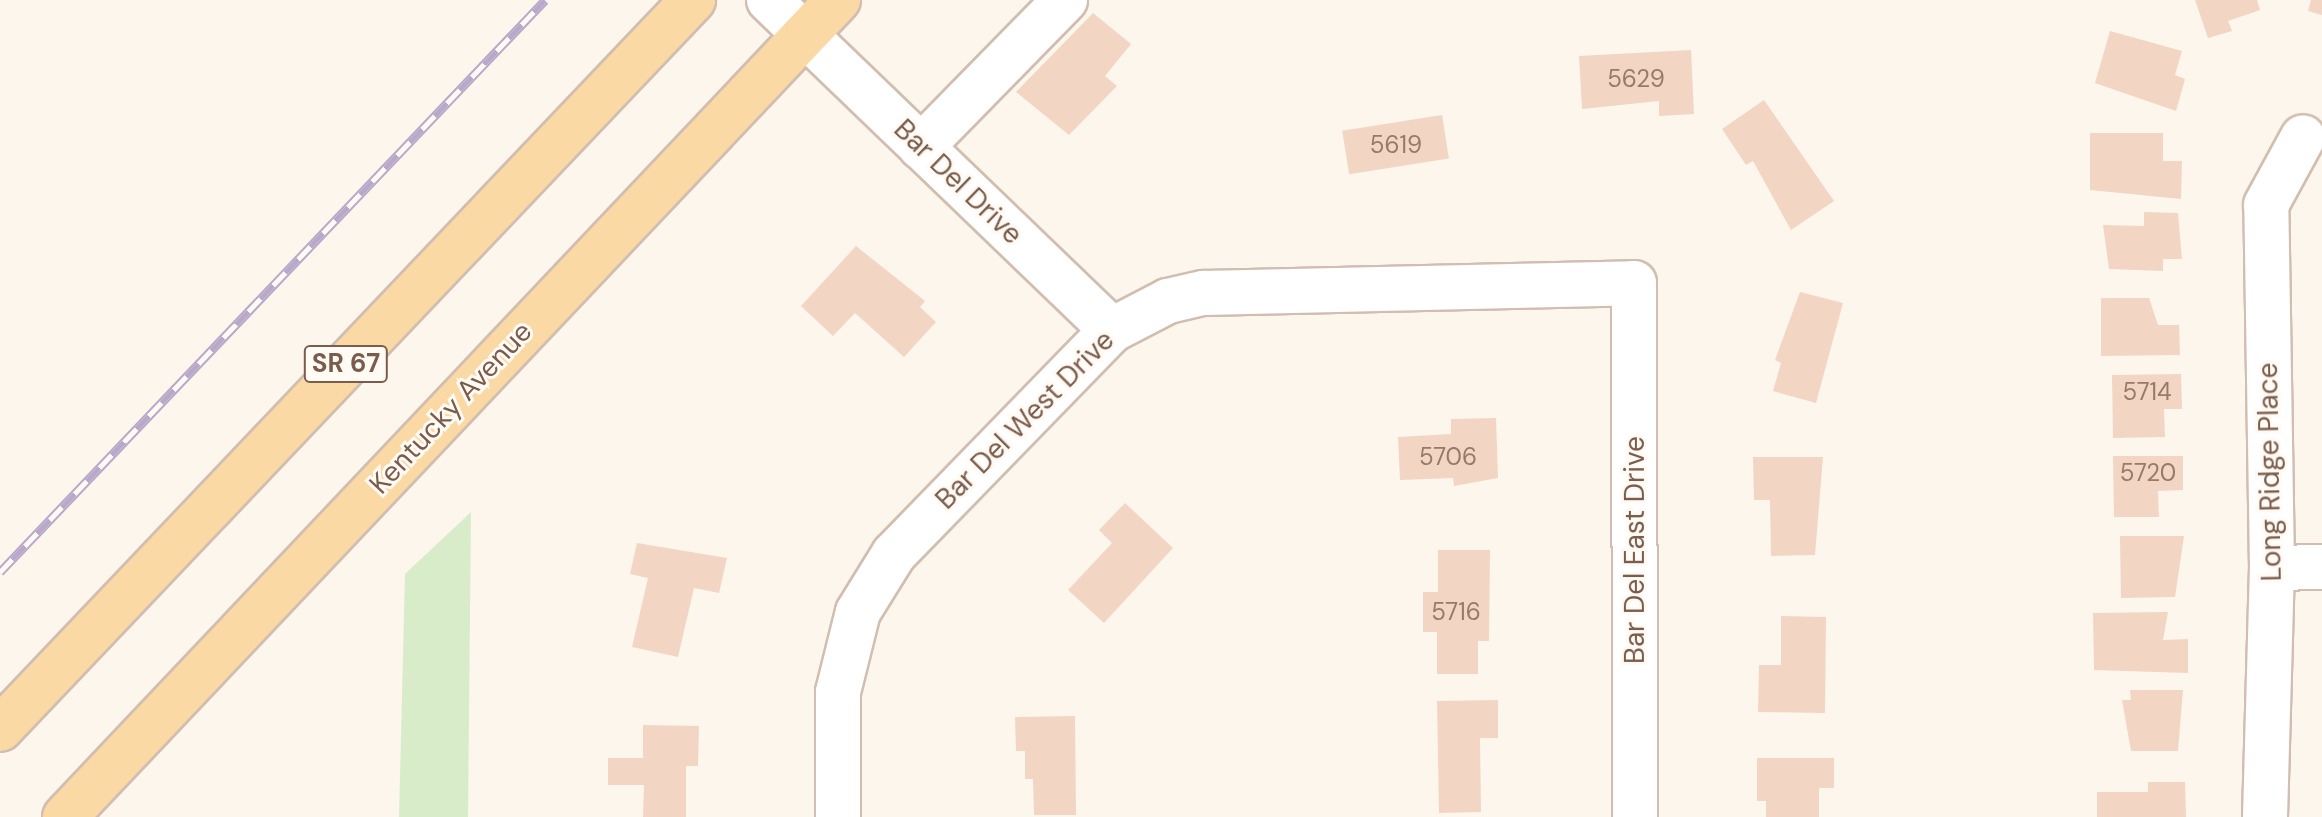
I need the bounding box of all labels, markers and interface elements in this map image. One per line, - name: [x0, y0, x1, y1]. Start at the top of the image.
- house number: 5629: [1607, 65, 1665, 93]
- street label: Bar Del Drive: [887, 113, 1029, 251]
- house number: 5619: [1370, 131, 1422, 159]
- street label: Kentucky Avenue: [363, 315, 539, 501]
- street label: Bar Del West Drive: [929, 324, 1121, 516]
- road number: SR 67: [302, 342, 390, 386]
- street label: Long Ridge Place: [2251, 362, 2289, 582]
- house number: 5714: [2122, 378, 2172, 406]
- street label: Bar Del East Drive: [1618, 436, 1652, 664]
- house number: 5706: [1419, 443, 1477, 471]
- house number: 5720: [2120, 459, 2176, 487]
- house number: 5716: [1431, 598, 1481, 626]

